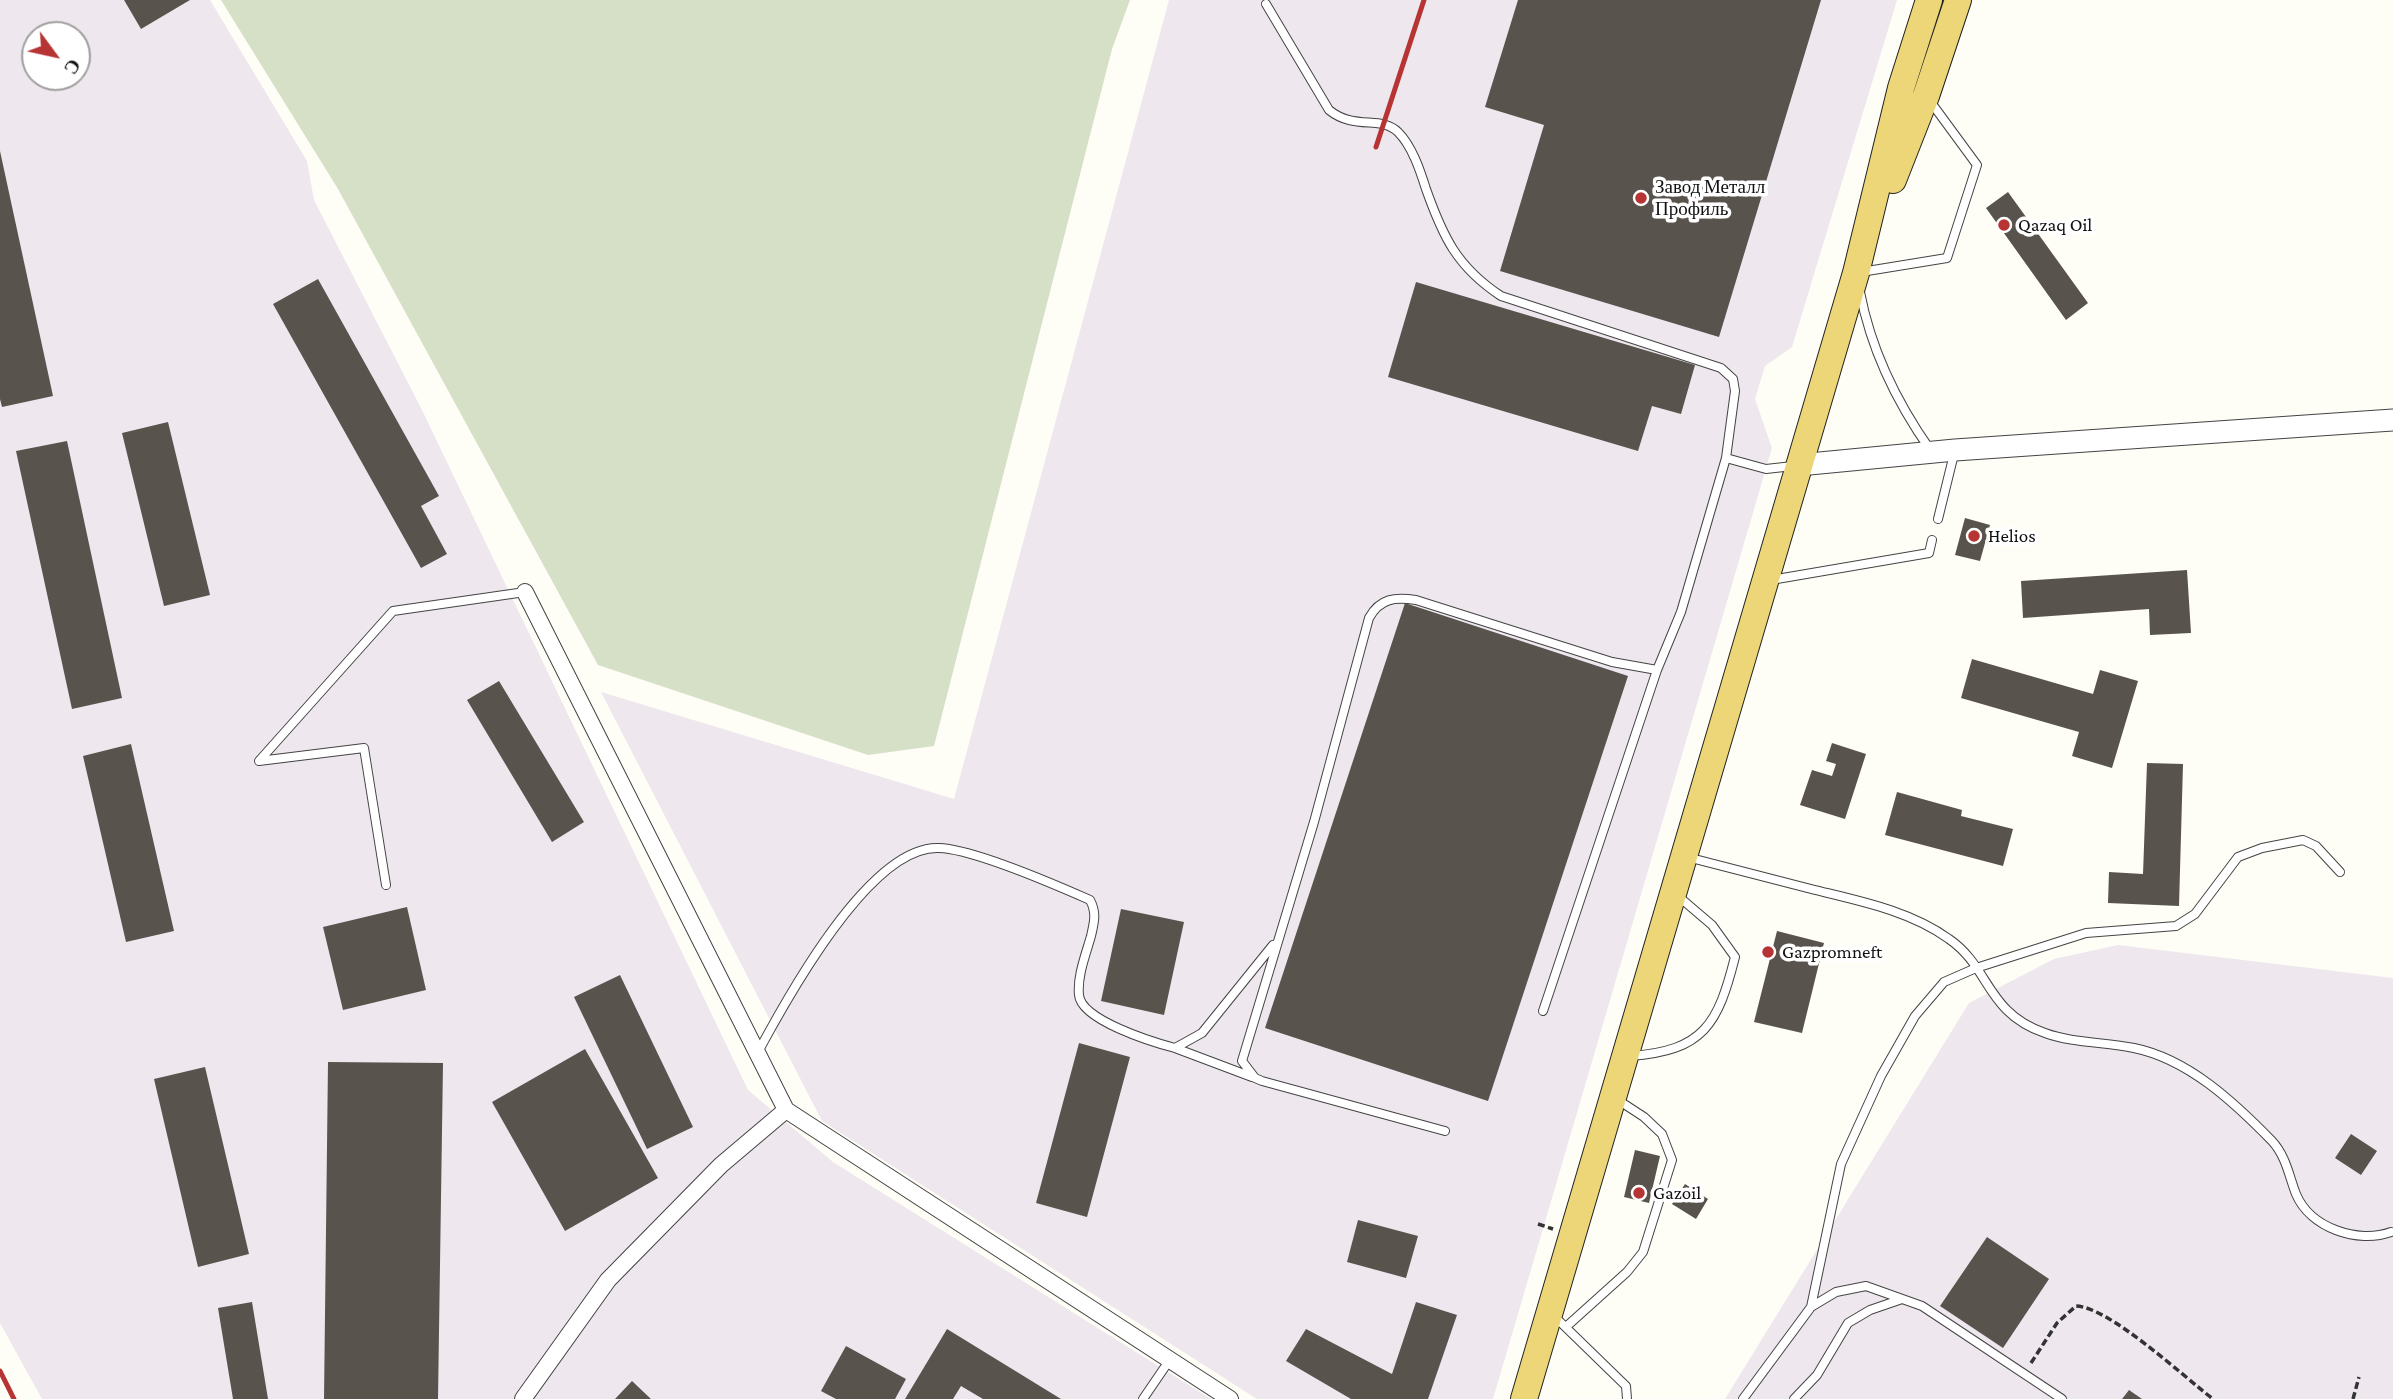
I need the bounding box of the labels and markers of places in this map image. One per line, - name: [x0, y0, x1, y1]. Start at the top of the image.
- place label: Завод Металл Профиль: [1655, 176, 1765, 220]
- marker: Завод Металл Профиль: [1633, 190, 1649, 206]
- place label: Qazaq Oil: [2018, 214, 2092, 236]
- marker: Qazaq Oil: [1996, 217, 2012, 233]
- place label: Helios: [1988, 525, 2036, 547]
- marker: Helios: [1966, 528, 1982, 544]
- place label: Gazpromneft: [1782, 941, 1882, 963]
- marker: Gazpromneft: [1760, 944, 1776, 960]
- place label: Gazoil: [1653, 1182, 1701, 1204]
- marker: Gazoil: [1631, 1185, 1647, 1201]

